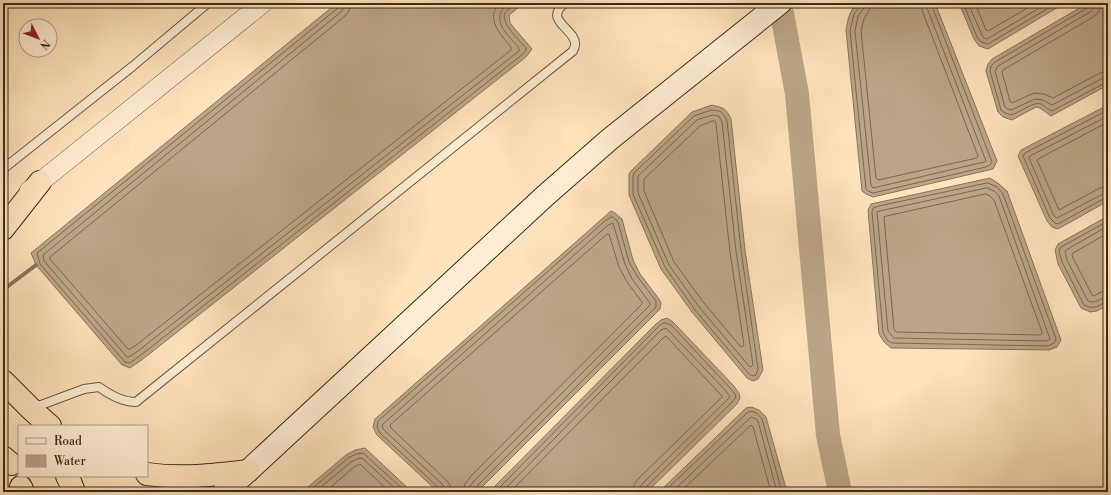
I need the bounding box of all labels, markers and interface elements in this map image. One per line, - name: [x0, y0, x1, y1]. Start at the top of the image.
- north arrow: [18, 18, 58, 58]
- text: N: [36, 36, 53, 52]
- legend: [18, 425, 148, 477]
- text: Road: [54, 434, 82, 449]
- text: Water: [53, 454, 86, 469]

